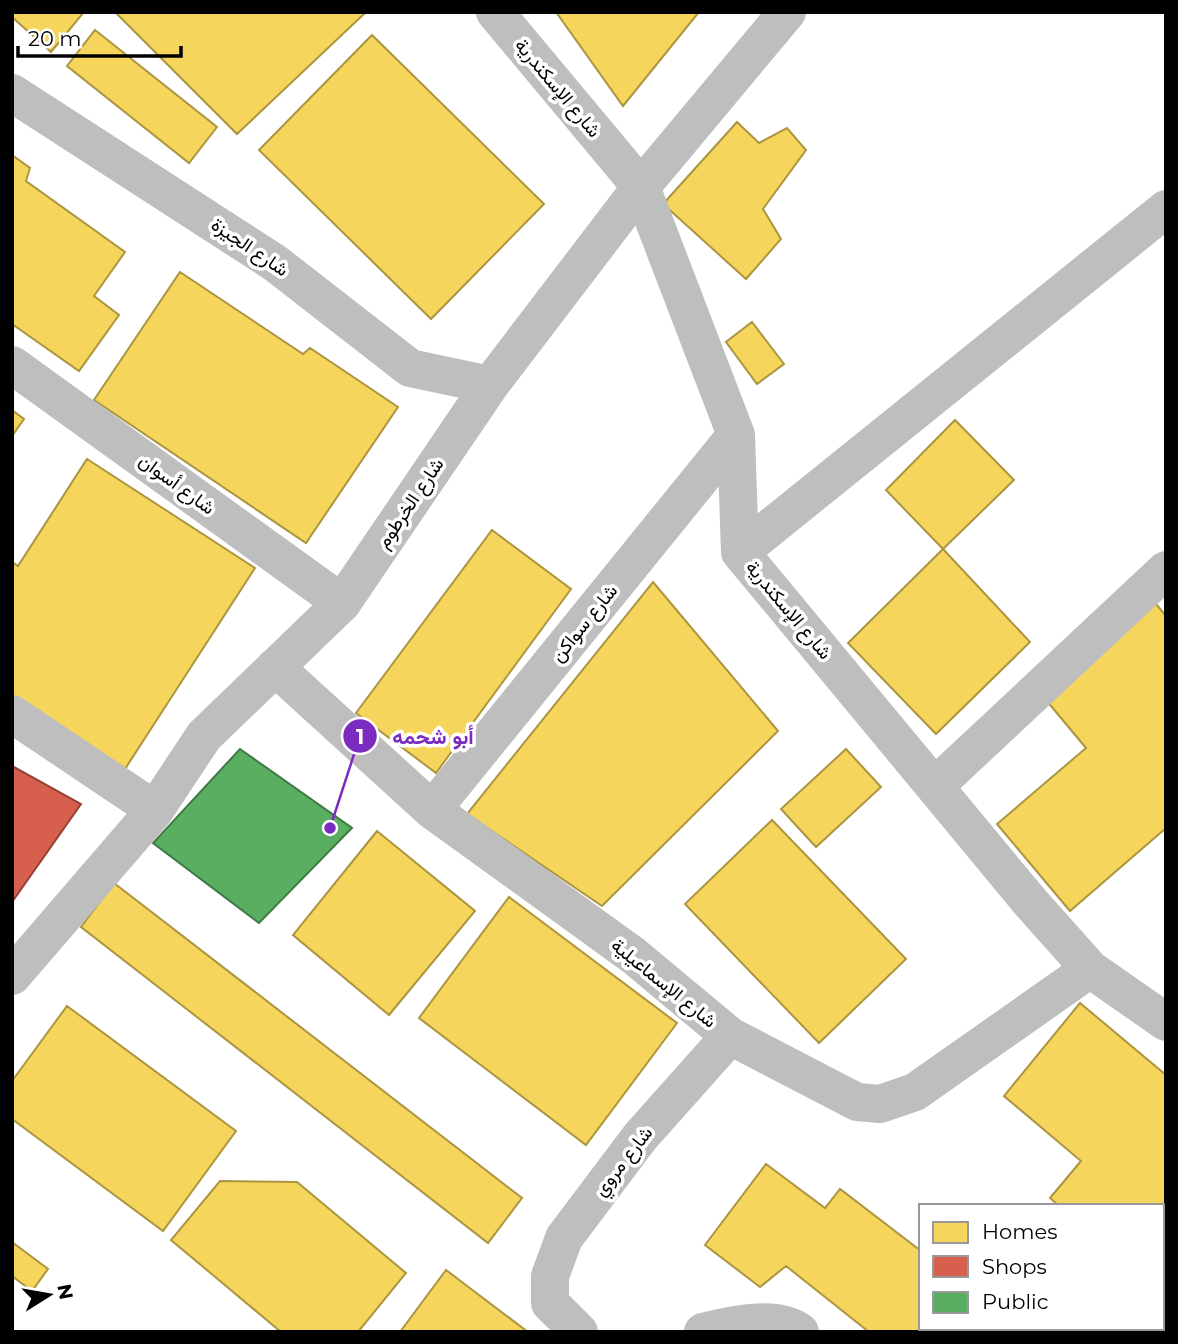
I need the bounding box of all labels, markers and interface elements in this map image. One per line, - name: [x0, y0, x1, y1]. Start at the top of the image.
- scale bar: [18, 14, 180, 58]
- text: 20 m: [28, 26, 82, 51]
- street label: شارع الإسكندرية: [509, 34, 606, 143]
- street label: شارع الجيزة: [206, 213, 293, 282]
- street label: شارع أسوان: [134, 449, 219, 520]
- street label: شارع الخرطوم: [371, 453, 449, 553]
- street label: شارع الإسكندرية: [740, 556, 837, 665]
- street label: شارع سواكن: [546, 580, 623, 667]
- callout: أبو شحمه: [343, 715, 487, 757]
- text: 1: [356, 724, 364, 749]
- text: أبو شحمه: [392, 724, 474, 750]
- street label: شارع الإسماعيلية: [606, 934, 721, 1033]
- street label: شارع مروي: [589, 1122, 661, 1203]
- legend: [919, 1204, 1164, 1330]
- text: Homes: [982, 1219, 1057, 1244]
- text: Shops: [982, 1254, 1047, 1279]
- north arrow: [14, 1260, 84, 1330]
- text: N: [52, 1282, 78, 1302]
- text: Public: [982, 1289, 1049, 1314]

